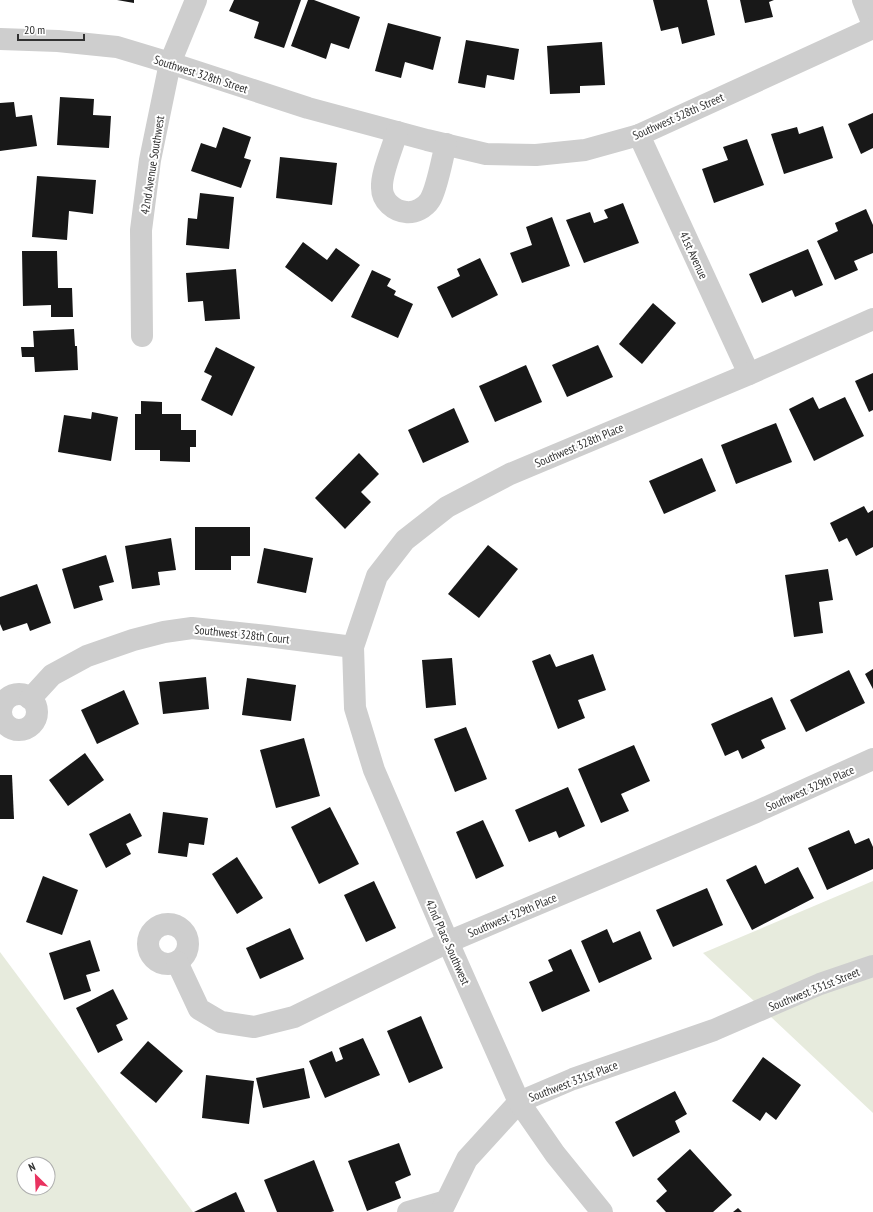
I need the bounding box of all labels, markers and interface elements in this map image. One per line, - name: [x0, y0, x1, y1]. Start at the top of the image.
- scale bar: [18, 16, 84, 42]
- text: 20 m: [24, 22, 45, 37]
- street label: Southwest 328th Street: [152, 52, 251, 97]
- street label: Southwest 328th Street: [630, 89, 726, 143]
- street label: 42nd Avenue Southwest: [137, 114, 167, 215]
- street label: 41st Avenue: [676, 229, 712, 281]
- street label: Southwest 328th Place: [532, 419, 626, 471]
- street label: Southwest 328th Court: [194, 622, 291, 647]
- street label: Southwest 329th Place: [763, 762, 857, 814]
- street label: Southwest 329th Place: [465, 889, 559, 941]
- street label: 42nd Place Southwest: [422, 897, 474, 988]
- street label: Southwest 331st Street: [766, 964, 862, 1014]
- street label: Southwest 331st Place: [526, 1057, 620, 1105]
- north arrow: [16, 1156, 56, 1196]
- text: N: [26, 1159, 38, 1174]

